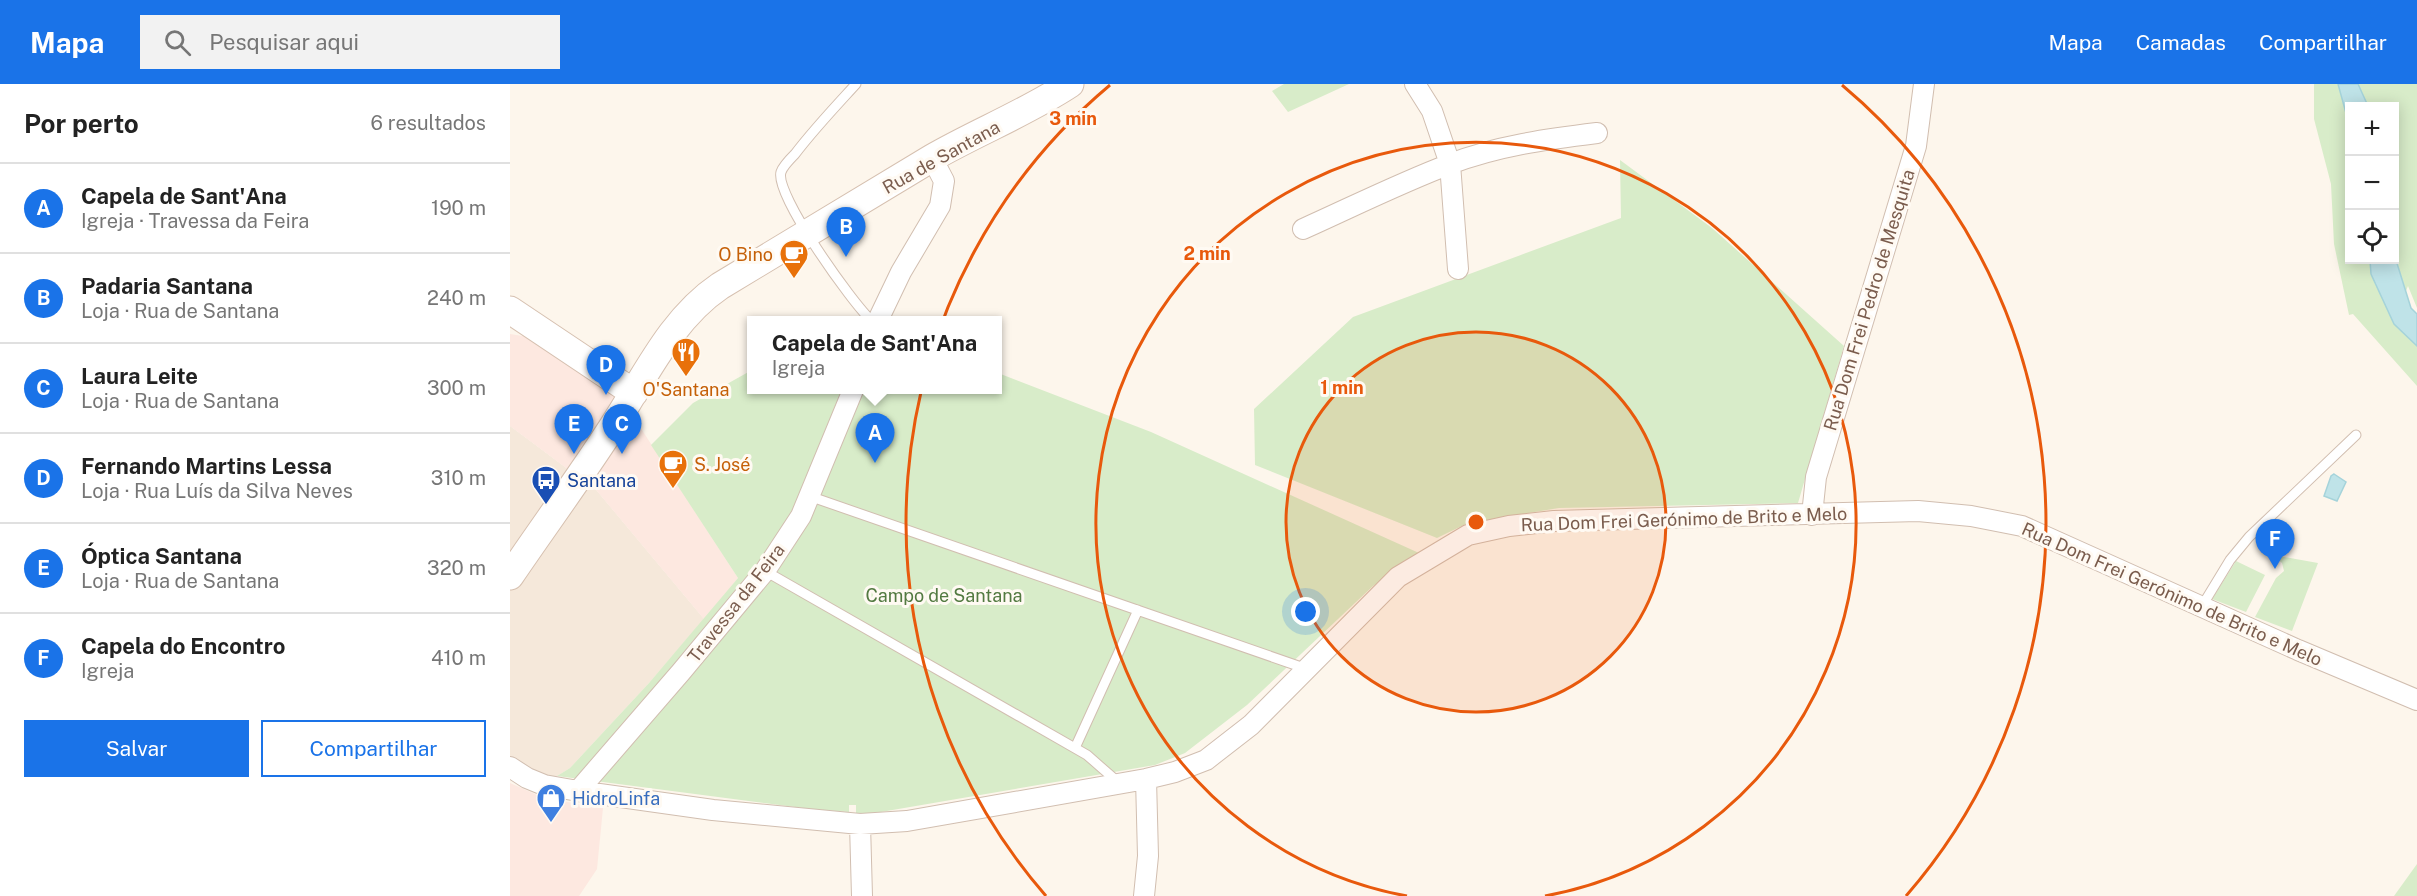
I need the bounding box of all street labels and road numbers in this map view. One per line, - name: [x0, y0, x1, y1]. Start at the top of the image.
- street label: Rua de Santana: [879, 116, 1003, 198]
- street label: Rua Dom Frei Pedro de Mesquita: [1819, 167, 1919, 433]
- street label: Rua Dom Frei Gerónimo de Brito e Melo: [1520, 503, 1848, 535]
- street label: Rua Dom Frei Gerónimo de Brito e Melo: [2018, 518, 2326, 670]
- street label: Travessa da Feira: [683, 540, 789, 666]

